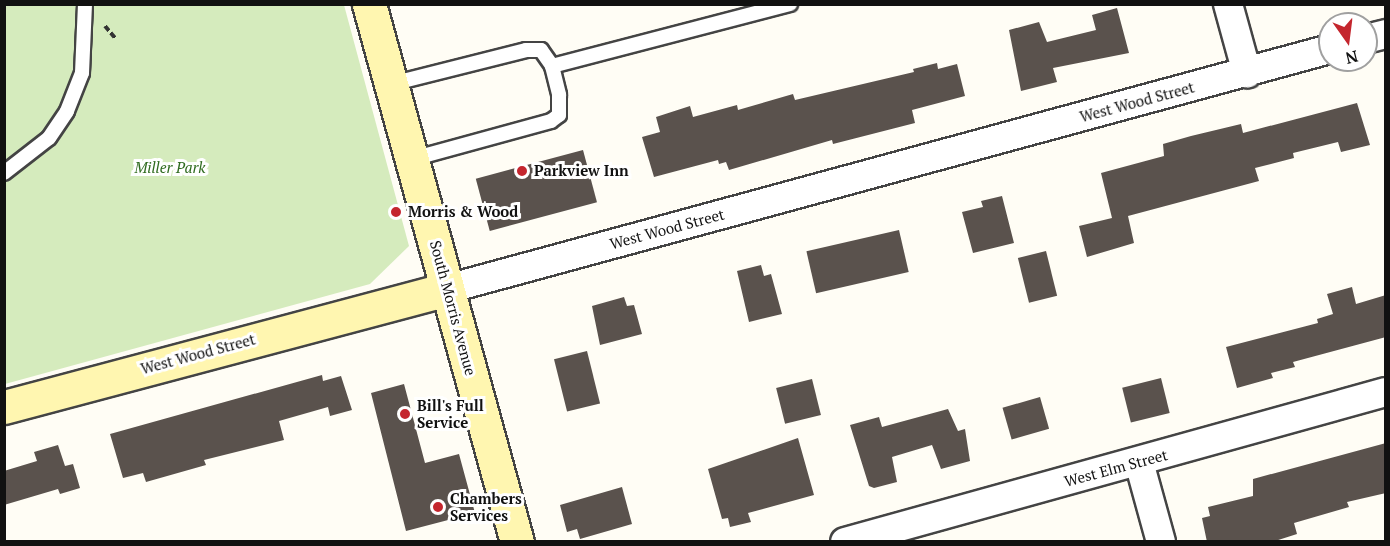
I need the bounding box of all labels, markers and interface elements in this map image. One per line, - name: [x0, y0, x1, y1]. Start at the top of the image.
- north arrow: [1318, 12, 1378, 72]
- text: N: [1343, 45, 1360, 70]
- street label: West Wood Street: [1078, 78, 1196, 126]
- park label: Miller Park: [134, 159, 206, 177]
- place label: Parkview Inn: [534, 162, 629, 180]
- marker: Parkview Inn: [515, 164, 529, 178]
- place label: Morris & Wood: [408, 203, 518, 221]
- marker: Morris & Wood: [389, 205, 403, 219]
- street label: West Wood Street: [608, 205, 726, 253]
- street label: South Morris Avenue: [426, 238, 480, 378]
- street label: West Wood Street: [139, 330, 257, 378]
- place label: Bill's Full Service: [417, 396, 484, 431]
- marker: Bill's Full Service: [398, 407, 412, 421]
- street label: West Elm Street: [1062, 446, 1170, 490]
- place label: Chambers Services: [450, 489, 522, 524]
- marker: Chambers Services: [431, 500, 445, 514]

